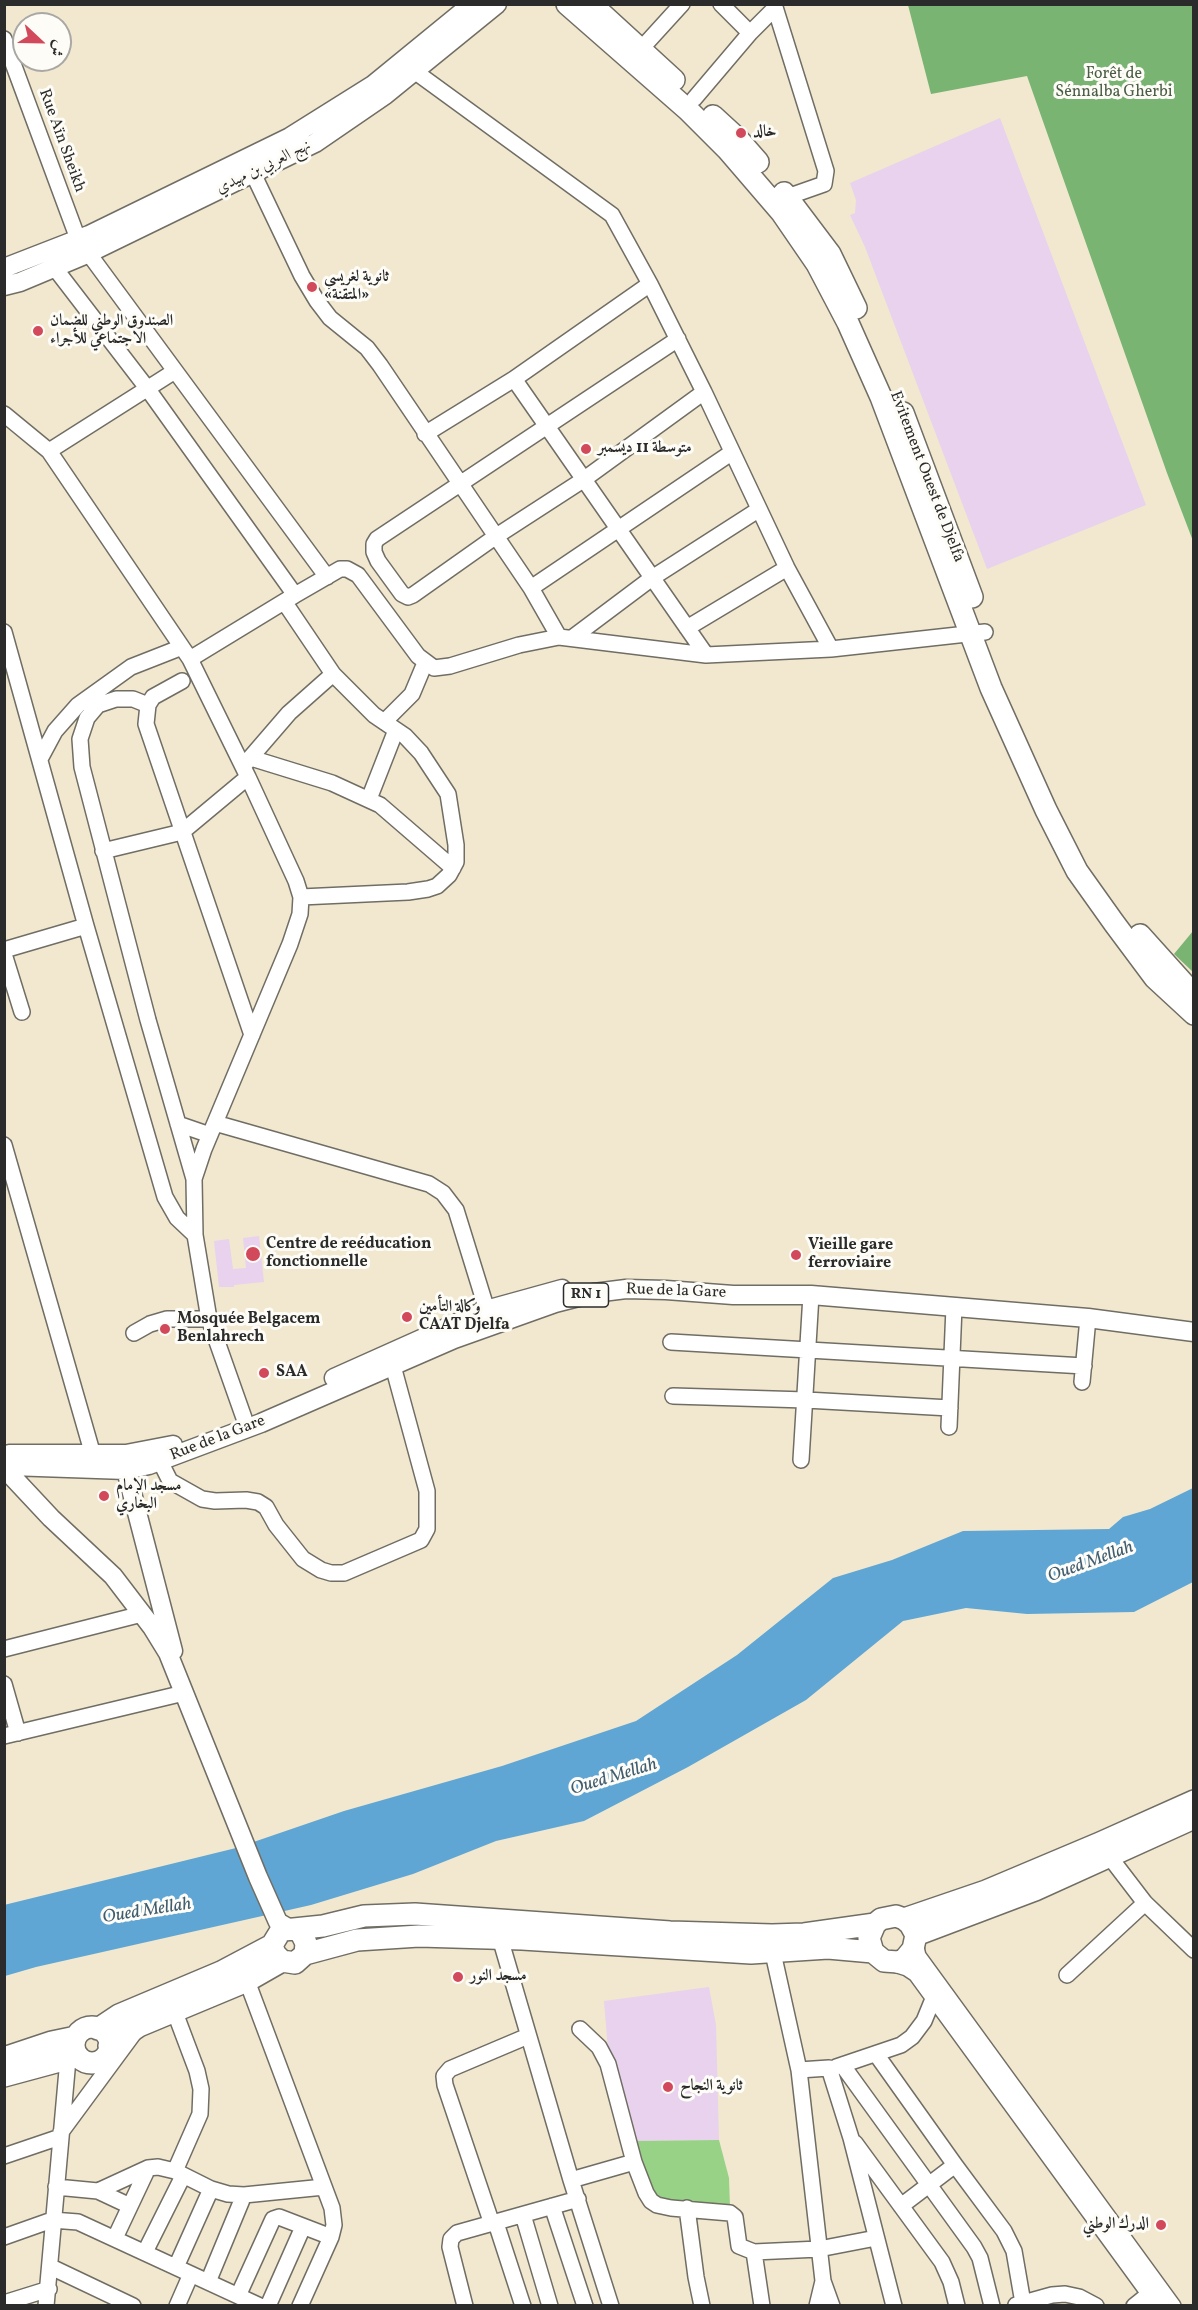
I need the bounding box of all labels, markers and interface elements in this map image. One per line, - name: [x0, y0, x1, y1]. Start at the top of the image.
- north arrow: [12, 12, 72, 72]
- text: ش: [44, 37, 70, 59]
- park label: Forêt de Sénnalba Gherbi: [1055, 65, 1173, 103]
- street label: Rue Aïn Sheikh: [33, 87, 89, 195]
- place label: خالد: [753, 123, 776, 143]
- marker: خالد: [734, 126, 748, 140]
- street label: نهج العربي بن مهيدي: [213, 137, 315, 199]
- place label: ثانوية لغريسي «المتقنة»: [324, 268, 389, 306]
- marker: ثانوية لغريسي «المتقنة»: [305, 280, 319, 294]
- place label: الصندوق الوطني للضمان الاجتماعي للأجراء: [50, 312, 173, 350]
- marker: الصندوق الوطني للضمان الاجتماعي للأجراء: [31, 324, 45, 338]
- street label: Evitement Ouest de Djelfa: [884, 389, 968, 565]
- place label: متوسطة 11 ديسمبر: [598, 439, 692, 459]
- marker: متوسطة 11 ديسمبر: [579, 442, 593, 456]
- place label: Centre de reéducation fonctionnelle: [266, 1235, 431, 1273]
- place label: Vieille gare ferroviaire: [808, 1236, 893, 1274]
- marker: Centre de reéducation fonctionnelle: [244, 1245, 262, 1263]
- marker: Vieille gare ferroviaire: [789, 1248, 803, 1262]
- street label: Rue de la Gare: [625, 1281, 727, 1303]
- road number: RN 1: [564, 1283, 608, 1307]
- place label: وكالة التأمين CAAT Djelfa: [419, 1298, 510, 1336]
- place label: Mosquée Belgacem Benlahrech: [177, 1310, 321, 1348]
- marker: وكالة التأمين CAAT Djelfa: [400, 1310, 414, 1324]
- marker: Mosquée Belgacem Benlahrech: [158, 1322, 172, 1336]
- place label: SAA: [276, 1363, 308, 1383]
- marker: SAA: [257, 1366, 271, 1380]
- street label: Rue de la Gare: [168, 1412, 268, 1466]
- place label: مسجد الإمام البخاري: [116, 1477, 181, 1515]
- marker: مسجد الإمام البخاري: [97, 1489, 111, 1503]
- water label: Oued Mellah: [1045, 1538, 1137, 1588]
- water label: Oued Mellah: [568, 1755, 660, 1801]
- water label: Oued Mellah: [101, 1894, 193, 1930]
- place label: مسجد النور: [470, 1967, 527, 1987]
- marker: مسجد النور: [451, 1970, 465, 1984]
- place label: ثانوية النجاح: [680, 2077, 742, 2097]
- marker: ثانوية النجاح: [661, 2080, 675, 2094]
- place label: الدرك الوطني: [1083, 2215, 1149, 2235]
- marker: الدرك الوطني: [1154, 2218, 1168, 2232]

